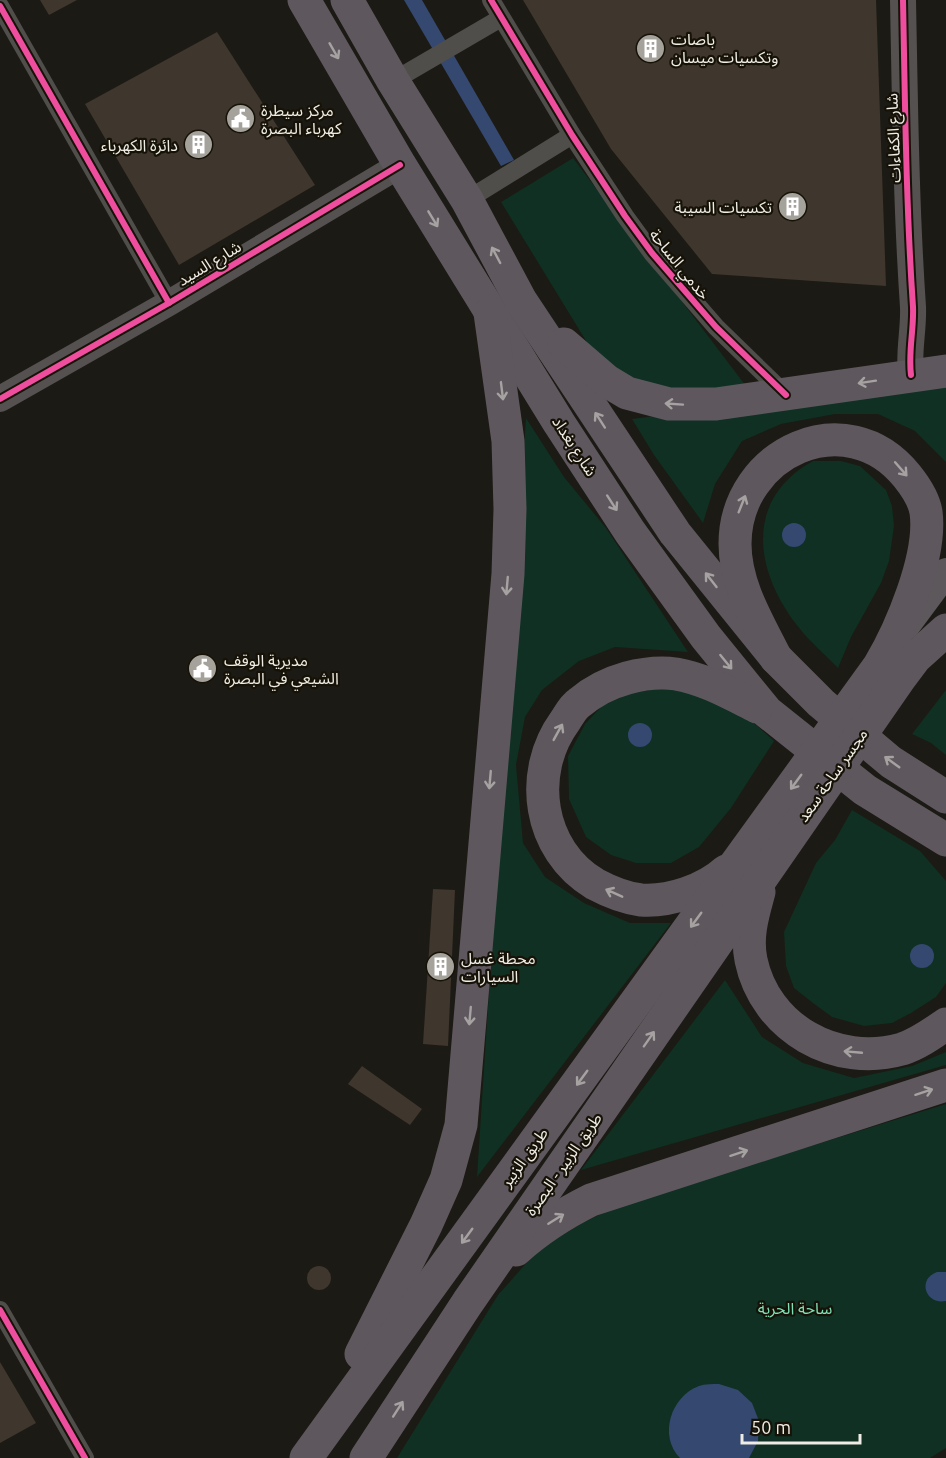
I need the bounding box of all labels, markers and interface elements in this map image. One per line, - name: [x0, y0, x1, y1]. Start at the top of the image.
- place label: باصات وتكسيات ميسان: [671, 30, 778, 67]
- building icon: باصات وتكسيات ميسان: [634, 32, 666, 64]
- one-way arrow: [328, 42, 340, 59]
- street label: شارع الكفاءات: [882, 93, 908, 183]
- place label: مركز سيطرة كهرباء البصرة: [261, 101, 342, 138]
- public building icon: مركز سيطرة كهرباء البصرة: [224, 103, 256, 135]
- building icon: دائرة الكهرباء: [183, 129, 215, 161]
- place label: دائرة الكهرباء: [101, 136, 178, 155]
- building icon: تكسيات السيبة: [777, 191, 809, 223]
- place label: تكسيات السيبة: [675, 198, 772, 216]
- one-way arrow: [427, 210, 439, 227]
- street label: خدمي الساحة: [643, 225, 714, 305]
- street label: شارع السيد: [174, 237, 246, 292]
- one-way arrow: [490, 247, 502, 264]
- one-way arrow: [858, 377, 878, 388]
- one-way arrow: [497, 381, 508, 400]
- one-way arrow: [665, 398, 684, 409]
- one-way arrow: [594, 412, 606, 429]
- street label: شارع بغداد: [546, 413, 601, 481]
- one-way arrow: [895, 461, 908, 477]
- one-way arrow: [605, 495, 618, 512]
- one-way arrow: [737, 495, 748, 514]
- one-way arrow: [705, 572, 718, 588]
- one-way arrow: [501, 575, 512, 595]
- place label: مديرية الوقف الشيعي في البصرة: [224, 651, 339, 691]
- public building icon: مديرية الوقف الشيعي في البصرة: [187, 653, 219, 685]
- one-way arrow: [719, 653, 732, 669]
- one-way arrow: [553, 724, 564, 742]
- street label: مجسر ساحة سعد: [793, 725, 872, 826]
- one-way arrow: [885, 756, 901, 768]
- one-way arrow: [484, 769, 495, 789]
- one-way arrow: [789, 773, 802, 789]
- one-way arrow: [605, 887, 623, 898]
- one-way arrow: [690, 911, 702, 928]
- place label: محطة غسل السيارات: [461, 949, 536, 986]
- building icon: محطة غسل السيارات: [424, 951, 456, 983]
- one-way arrow: [464, 1006, 475, 1026]
- one-way arrow: [643, 1032, 655, 1048]
- one-way arrow: [844, 1047, 864, 1058]
- one-way arrow: [575, 1069, 588, 1085]
- one-way arrow: [914, 1086, 933, 1097]
- street label: طريق الزبير - البصرة: [521, 1109, 607, 1220]
- street label: طريق الزبير: [496, 1124, 553, 1192]
- one-way arrow: [729, 1146, 748, 1157]
- one-way arrow: [547, 1212, 564, 1224]
- one-way arrow: [461, 1227, 473, 1243]
- park label: ساحة الحرية: [758, 1299, 832, 1318]
- one-way arrow: [392, 1401, 404, 1418]
- scale bar: [742, 1407, 860, 1445]
- text: 50 m: [751, 1417, 791, 1437]

